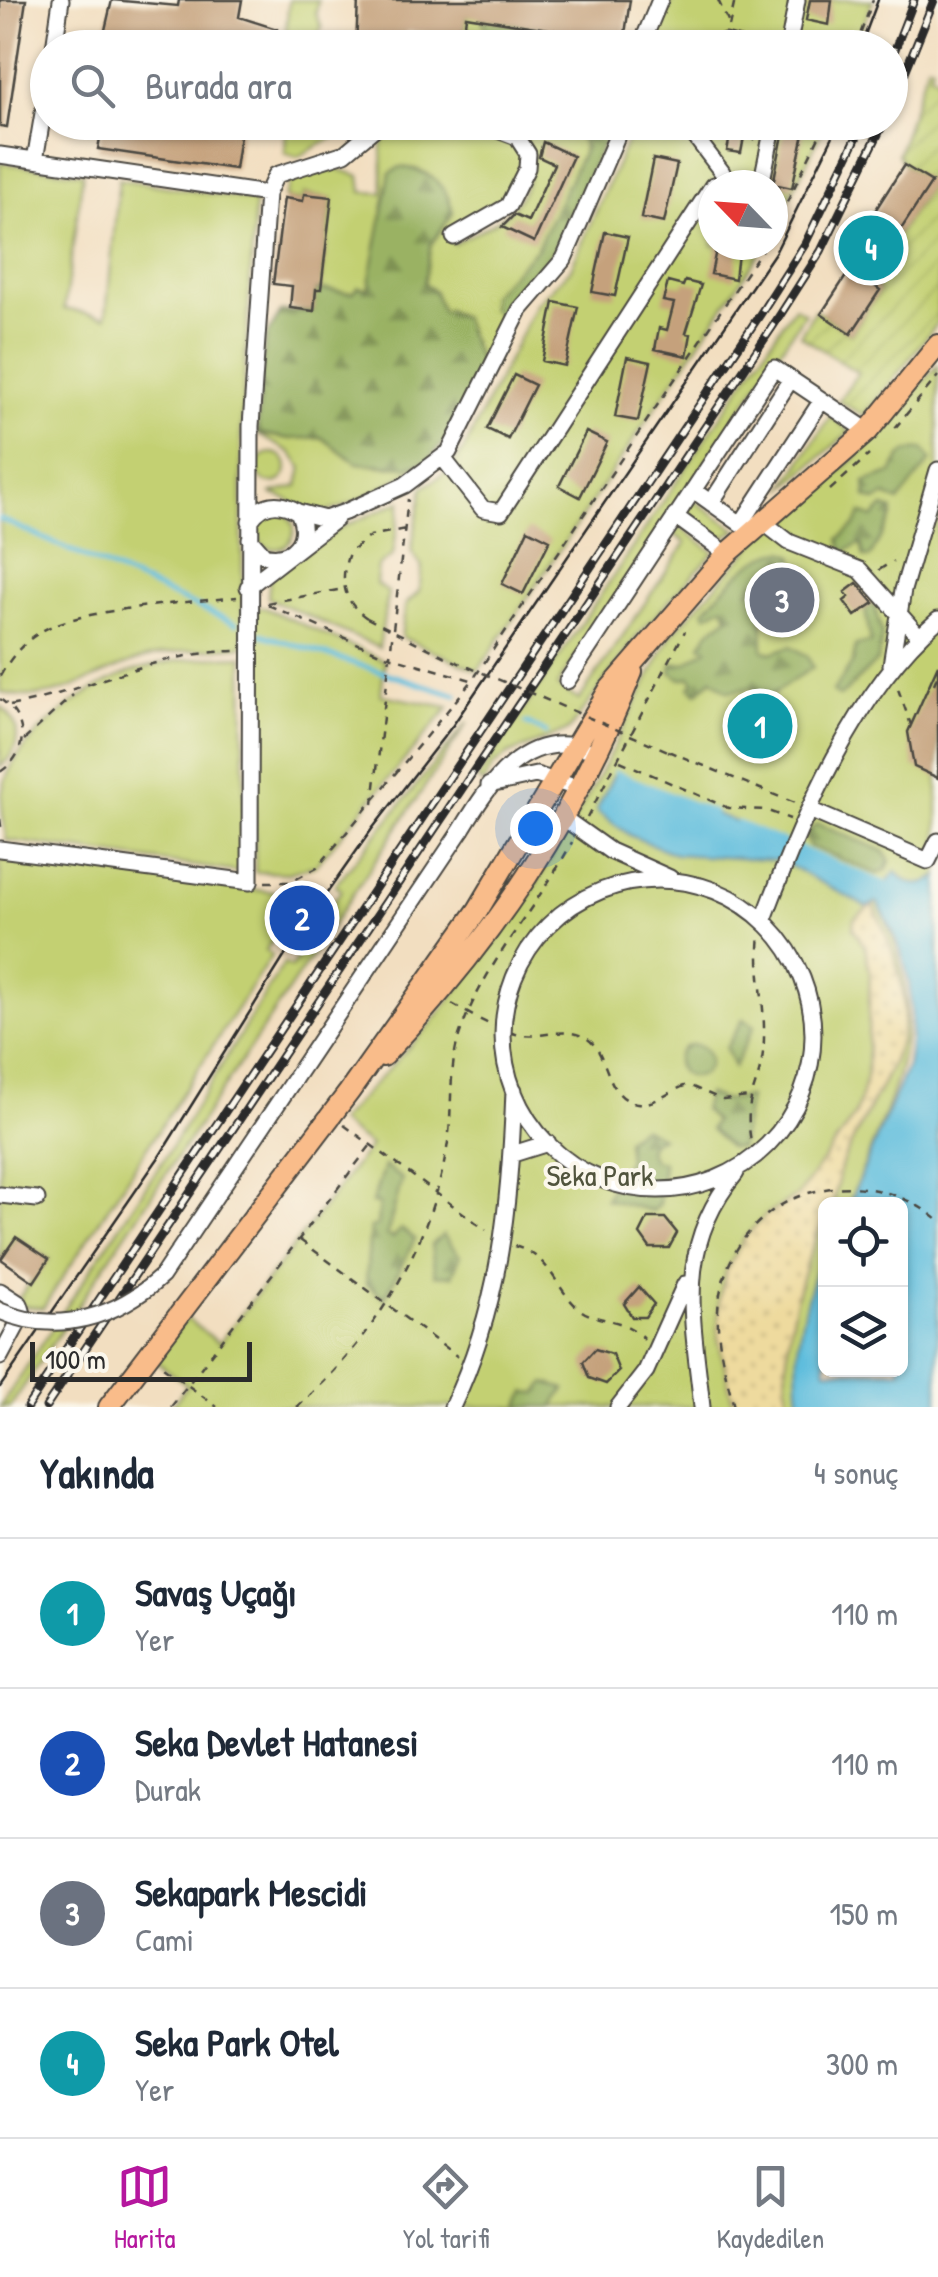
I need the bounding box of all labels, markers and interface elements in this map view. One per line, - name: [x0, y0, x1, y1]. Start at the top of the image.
- search box: [30, 30, 908, 140]
- icon: search: [65, 58, 120, 113]
- text: Burada ara: [145, 59, 292, 111]
- north arrow: [698, 170, 788, 260]
- pin: 4: [838, 210, 904, 286]
- pin: 3: [750, 562, 814, 638]
- pin: 1: [728, 688, 792, 764]
- your location: [510, 803, 561, 854]
- pin: 2: [270, 880, 334, 956]
- park label: Seka Park: [546, 1155, 654, 1195]
- map controls: [818, 1197, 908, 1377]
- button: locate: [818, 1197, 908, 1287]
- button: layers: [818, 1287, 908, 1377]
- scale bar: [30, 1337, 252, 1382]
- text: 100 m: [45, 1340, 106, 1378]
- text: Yakında: [40, 1444, 154, 1501]
- text: 4 sonuç: [814, 1451, 898, 1494]
- text: Savaş Uçağı: [135, 1566, 297, 1618]
- text: 1: [67, 1592, 78, 1635]
- text: 110 m: [831, 1592, 898, 1635]
- text: Yer: [135, 1618, 174, 1661]
- text: Seka Devlet Hatanesi: [135, 1716, 418, 1768]
- text: 2: [65, 1742, 80, 1785]
- text: 110 m: [831, 1742, 898, 1785]
- text: Durak: [135, 1768, 201, 1811]
- text: Sekapark Mescidi: [135, 1866, 368, 1918]
- text: 3: [65, 1892, 80, 1935]
- text: 150 m: [829, 1892, 898, 1935]
- text: Cami: [135, 1918, 194, 1961]
- text: Seka Park Otel: [135, 2016, 339, 2068]
- text: 4: [66, 2042, 79, 2085]
- text: 300 m: [826, 2042, 898, 2085]
- text: Yer: [135, 2068, 174, 2111]
- tab: Harita: [114, 2159, 175, 2257]
- tab: Yol tarifi: [403, 2159, 489, 2257]
- tab: Kaydedilen: [716, 2159, 824, 2257]

